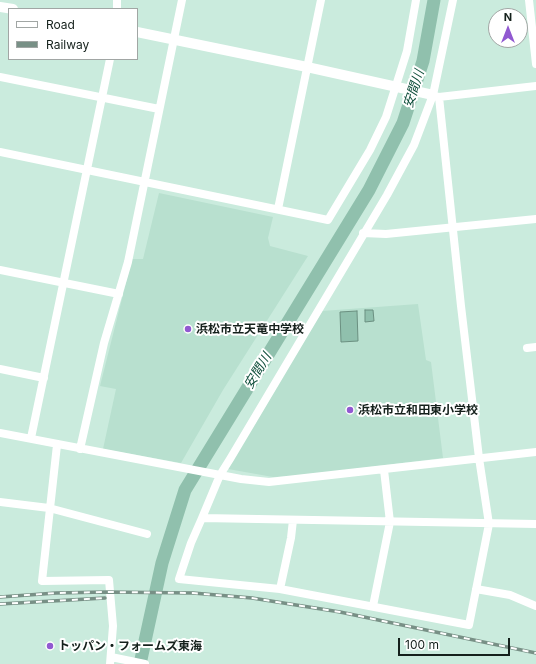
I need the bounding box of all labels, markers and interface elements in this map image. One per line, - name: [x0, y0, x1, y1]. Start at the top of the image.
- legend: [8, 8, 138, 60]
- north arrow: [488, 8, 528, 48]
- text: N: [504, 10, 512, 24]
- text: Road: [46, 17, 75, 32]
- text: Railway: [46, 37, 89, 52]
- water label: 安間川: [401, 68, 427, 110]
- place label: 浜松市立天竜中学校: [196, 322, 304, 336]
- marker: 浜松市立天竜中学校: [183, 324, 193, 334]
- water label: 安間川: [241, 350, 275, 392]
- place label: 浜松市立和田東小学校: [358, 403, 478, 417]
- marker: 浜松市立和田東小学校: [345, 405, 355, 415]
- scale bar: [400, 630, 512, 656]
- text: 100 m: [405, 637, 439, 652]
- place label: トッパン・フォームズ東海: [58, 639, 202, 653]
- marker: トッパン・フォームズ東海: [45, 641, 55, 651]

